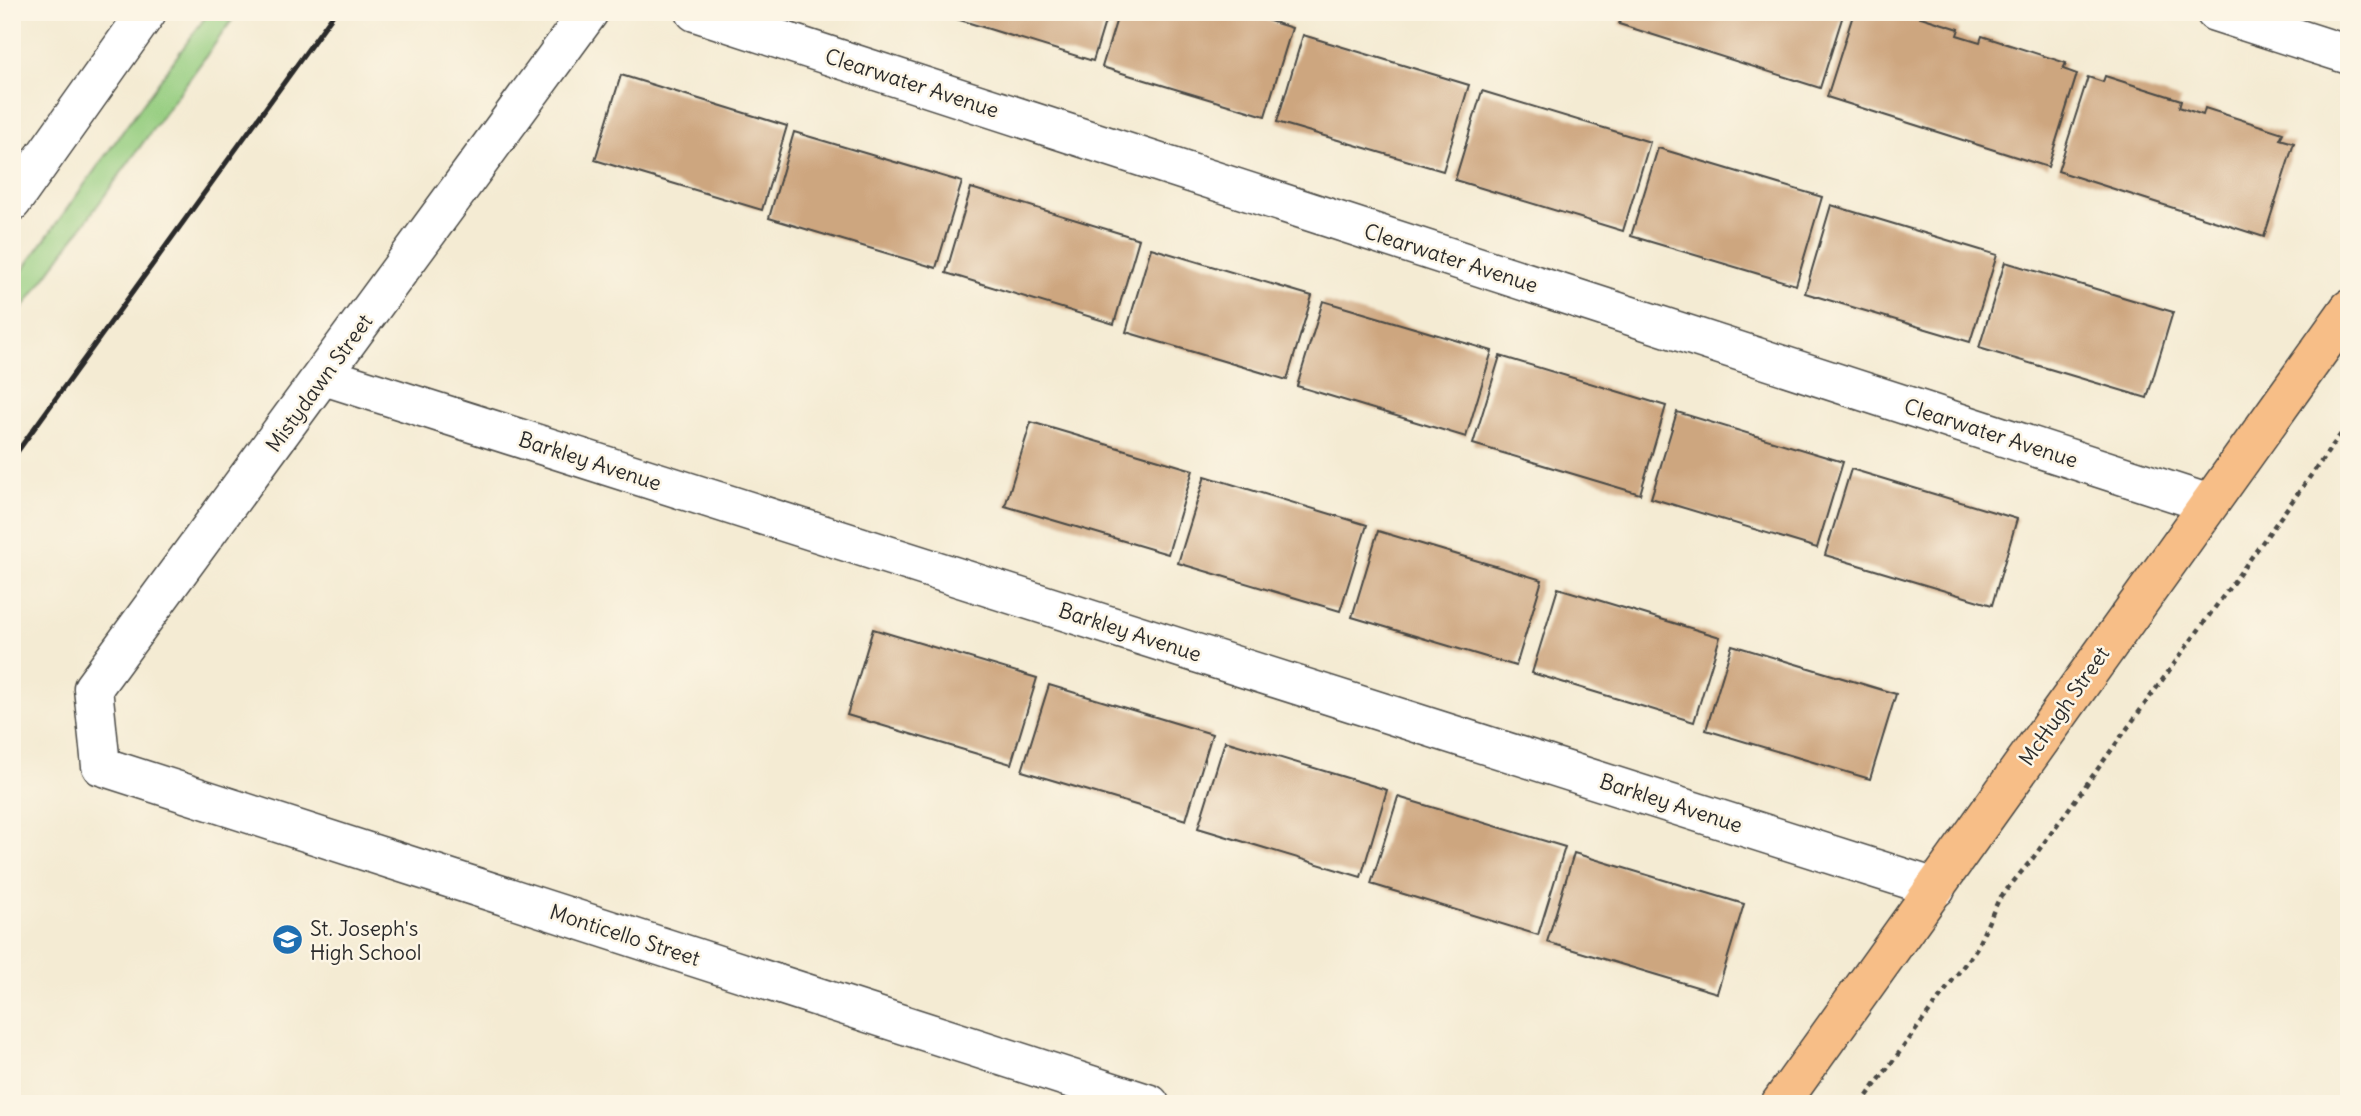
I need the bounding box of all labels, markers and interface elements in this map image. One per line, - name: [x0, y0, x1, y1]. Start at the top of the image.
- street label: Clearwater Avenue: [822, 42, 1002, 124]
- street label: Clearwater Avenue: [1361, 217, 1541, 299]
- street label: Mistydawn Street: [260, 309, 378, 457]
- street label: Clearwater Avenue: [1901, 392, 2081, 474]
- street label: Barkley Avenue: [515, 425, 665, 497]
- street label: Barkley Avenue: [1055, 596, 1205, 668]
- street label: McHugh Street: [2013, 641, 2115, 771]
- street label: Barkley Avenue: [1596, 767, 1746, 839]
- street label: Monticello Street: [546, 898, 704, 972]
- place label: St. Joseph's High School: [310, 915, 421, 966]
- school or university icon: St. Joseph's High School: [270, 923, 304, 957]

